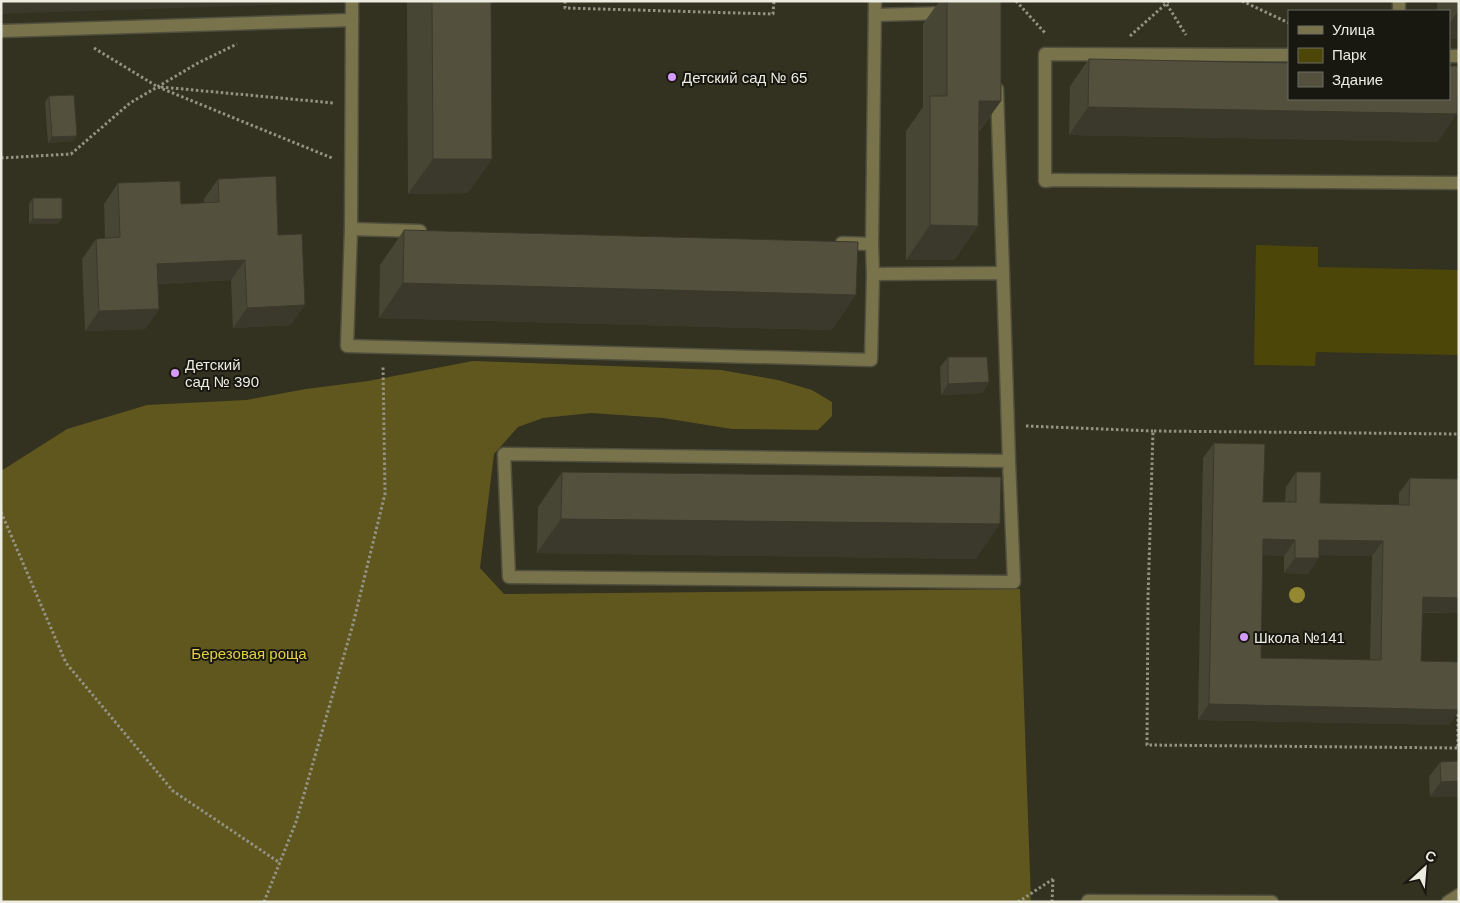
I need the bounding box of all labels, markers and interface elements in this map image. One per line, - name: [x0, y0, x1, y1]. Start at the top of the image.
- legend: [1288, 10, 1450, 100]
- text: Улица: [1332, 21, 1375, 38]
- text: Парк: [1332, 46, 1366, 63]
- place label: Детский сад № 65: [682, 69, 807, 86]
- marker: Детский сад № 65: [666, 71, 678, 83]
- text: Здание: [1332, 71, 1383, 88]
- place label: Детский сад № 390: [185, 356, 259, 390]
- marker: Детский сад № 390: [169, 367, 181, 379]
- place label: Школа №141: [1254, 629, 1345, 646]
- marker: Школа №141: [1238, 631, 1250, 643]
- park label: Березовая роща: [191, 645, 307, 662]
- north arrow: [1400, 843, 1450, 893]
- text: С: [1423, 847, 1439, 866]

